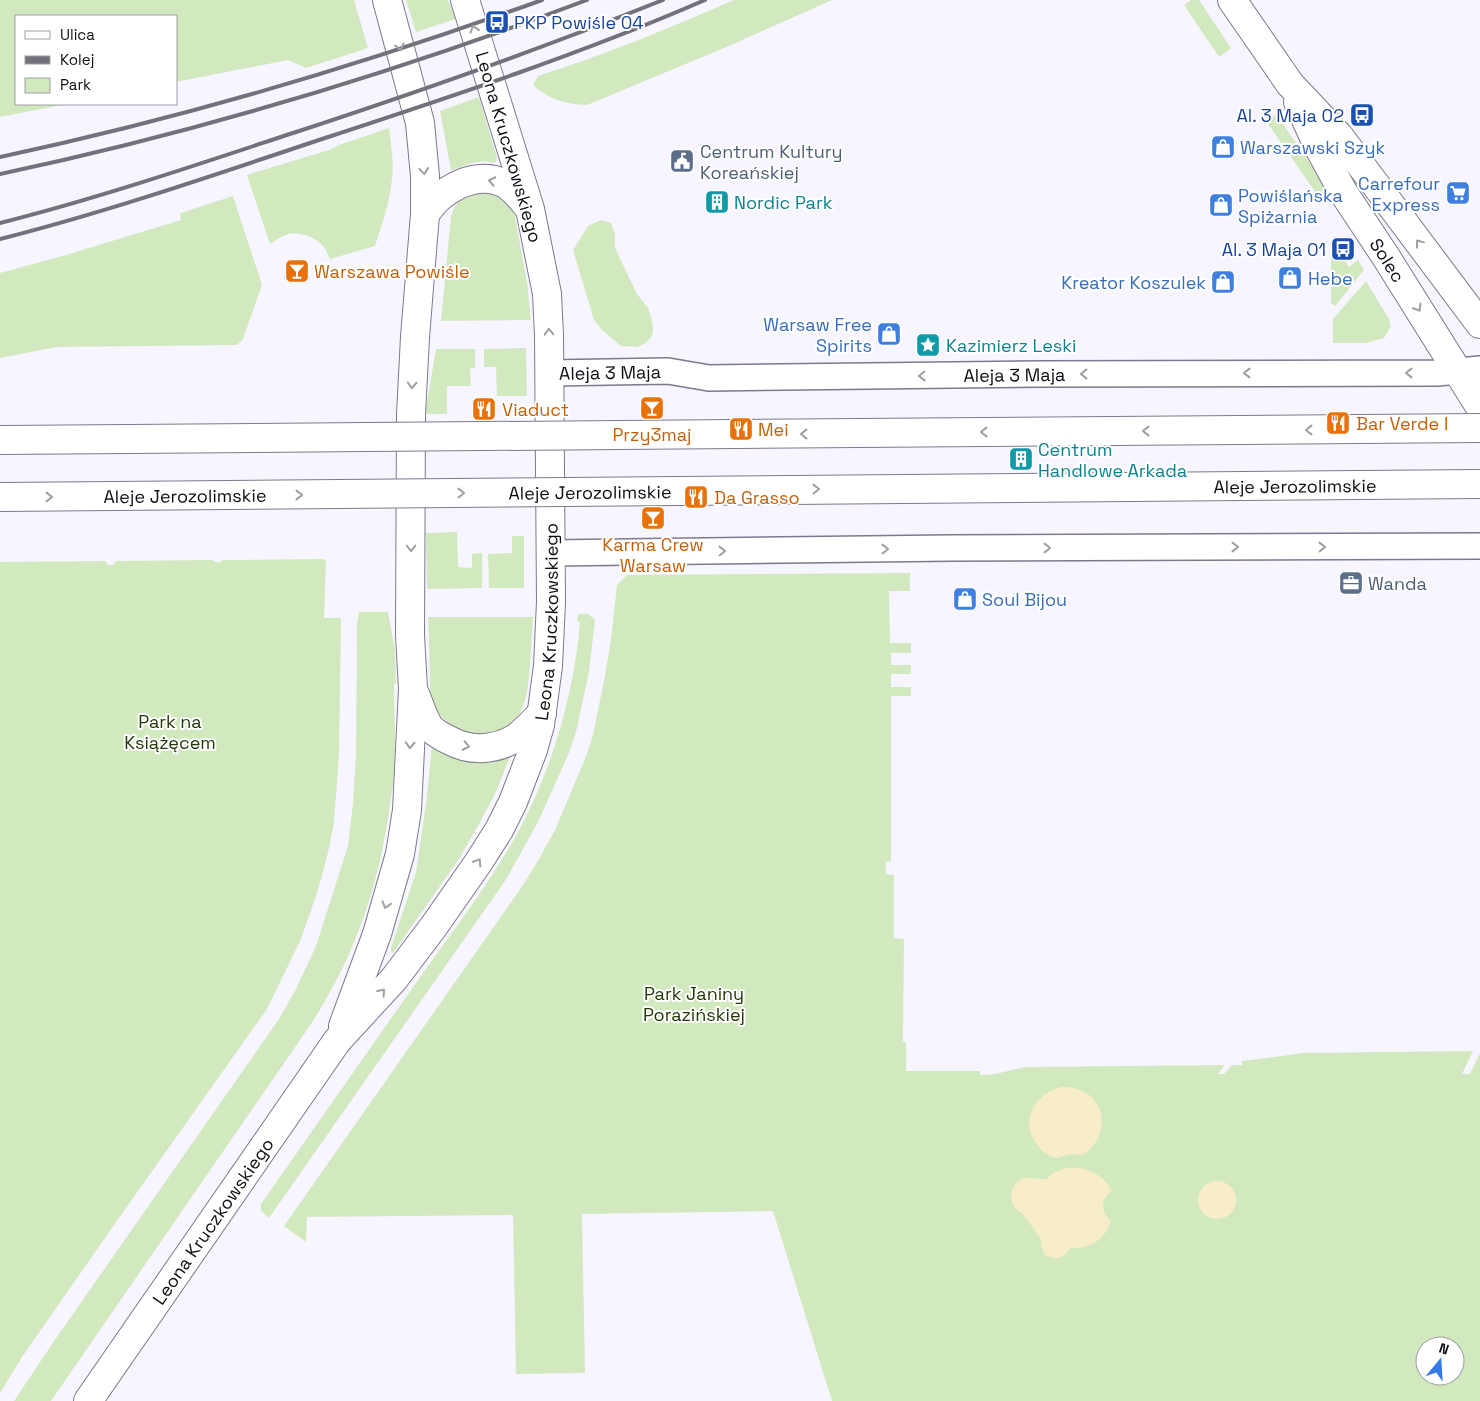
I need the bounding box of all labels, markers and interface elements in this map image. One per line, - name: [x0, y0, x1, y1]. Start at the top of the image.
- bus stop icon: PKP Powiśle 04: [484, 9, 510, 35]
- place label: PKP Powiśle 04: [514, 11, 644, 34]
- legend: [15, 15, 178, 105]
- text: Ulica: [60, 25, 95, 44]
- one-way arrow: [469, 25, 479, 33]
- one-way arrow: [394, 43, 405, 51]
- street label: Leona Kruczkowskiego: [471, 49, 547, 245]
- text: Kolej: [60, 50, 94, 69]
- text: Park: [60, 75, 91, 94]
- bus stop icon: Al. 3 Maja 02: [1349, 102, 1375, 128]
- place label: Al. 3 Maja 02: [1236, 104, 1344, 127]
- shop icon: Warszawski Szyk: [1210, 134, 1236, 160]
- place label: Warszawski Szyk: [1240, 136, 1385, 159]
- place label: Centrum Kultury Koreańskiej: [700, 140, 843, 184]
- public building icon: Centrum Kultury Koreańskiej: [669, 148, 695, 174]
- one-way arrow: [418, 168, 429, 176]
- place label: Carrefour Express: [1358, 172, 1440, 216]
- one-way arrow: [488, 176, 496, 186]
- supermarket icon: Carrefour Express: [1445, 180, 1471, 206]
- place label: Powiślańska Spiżarnia: [1238, 184, 1343, 228]
- building icon: Nordic Park: [704, 189, 730, 215]
- place label: Nordic Park: [734, 191, 833, 214]
- shop icon: Powiślańska Spiżarnia: [1208, 192, 1234, 218]
- street label: Solec: [1365, 233, 1410, 286]
- bus stop icon: Al. 3 Maja 01: [1330, 236, 1356, 262]
- place label: Al. 3 Maja 01: [1222, 238, 1326, 261]
- one-way arrow: [1417, 240, 1425, 249]
- bar icon: Warszawa Powiśle: [284, 258, 310, 284]
- place label: Warszawa Powiśle: [314, 260, 470, 283]
- shop icon: Hebe: [1277, 265, 1303, 291]
- place label: Hebe: [1308, 267, 1353, 290]
- shop icon: Kreator Koszulek: [1210, 269, 1236, 295]
- place label: Kreator Koszulek: [1061, 271, 1206, 294]
- one-way arrow: [1412, 302, 1422, 311]
- place label: Warsaw Free Spirits: [763, 313, 872, 357]
- shop icon: Warsaw Free Spirits: [876, 321, 902, 347]
- one-way arrow: [544, 328, 554, 336]
- place icon: Kazimierz Leski: [915, 332, 941, 358]
- place label: Kazimierz Leski: [946, 334, 1076, 357]
- street label: Aleja 3 Maja: [559, 360, 661, 384]
- street label: Aleja 3 Maja: [963, 362, 1065, 386]
- one-way arrow: [1242, 368, 1250, 378]
- one-way arrow: [1405, 368, 1412, 378]
- one-way arrow: [1080, 369, 1088, 379]
- one-way arrow: [917, 371, 925, 381]
- one-way arrow: [407, 382, 418, 390]
- bar icon: Przy3maj: [639, 395, 665, 421]
- restaurant icon: Viaduct: [471, 396, 497, 422]
- place label: Viaduct: [502, 398, 569, 421]
- restaurant icon: Bar Verde I: [1325, 410, 1351, 436]
- place label: Bar Verde I: [1356, 412, 1448, 435]
- restaurant icon: Mei: [728, 416, 754, 442]
- place label: Mei: [758, 418, 789, 441]
- place label: Przy3maj: [612, 423, 692, 446]
- one-way arrow: [1305, 424, 1313, 435]
- one-way arrow: [1142, 426, 1150, 436]
- one-way arrow: [980, 427, 988, 437]
- one-way arrow: [800, 428, 808, 439]
- place label: Centrum Handlowe Arkada: [1038, 438, 1187, 482]
- building icon: Centrum Handlowe Arkada: [1008, 446, 1034, 472]
- street label: Aleje Jerozolimskie: [1213, 473, 1377, 498]
- street label: Aleje Jerozolimskie: [508, 480, 672, 504]
- street label: Aleje Jerozolimskie: [103, 483, 267, 508]
- restaurant icon: Da Grasso: [683, 484, 709, 510]
- one-way arrow: [812, 484, 820, 494]
- place label: Da Grasso: [714, 486, 800, 509]
- one-way arrow: [458, 488, 465, 498]
- one-way arrow: [295, 490, 303, 500]
- one-way arrow: [45, 491, 53, 502]
- bar icon: Karma Crew Warsaw: [640, 505, 666, 531]
- street label: Leona Kruczkowskiego: [529, 523, 563, 722]
- place label: Karma Crew Warsaw: [602, 533, 704, 577]
- one-way arrow: [1232, 542, 1240, 552]
- one-way arrow: [1319, 542, 1327, 552]
- one-way arrow: [1044, 543, 1051, 553]
- one-way arrow: [406, 544, 416, 552]
- one-way arrow: [881, 544, 889, 554]
- one-way arrow: [718, 546, 726, 556]
- office icon: Wanda: [1338, 570, 1364, 596]
- place label: Wanda: [1368, 572, 1427, 595]
- shop icon: Soul Bijou: [952, 586, 978, 612]
- place label: Soul Bijou: [982, 588, 1067, 611]
- park label: Park na Książęcem: [124, 710, 216, 754]
- one-way arrow: [462, 740, 471, 751]
- one-way arrow: [405, 742, 416, 750]
- one-way arrow: [472, 858, 482, 867]
- one-way arrow: [381, 901, 391, 909]
- park label: Park Janiny Porazińskiej: [643, 982, 745, 1026]
- one-way arrow: [376, 989, 385, 998]
- street label: Leona Kruczkowskiego: [147, 1133, 278, 1309]
- north arrow: [1415, 1336, 1465, 1386]
- text: N: [1437, 1339, 1451, 1359]

